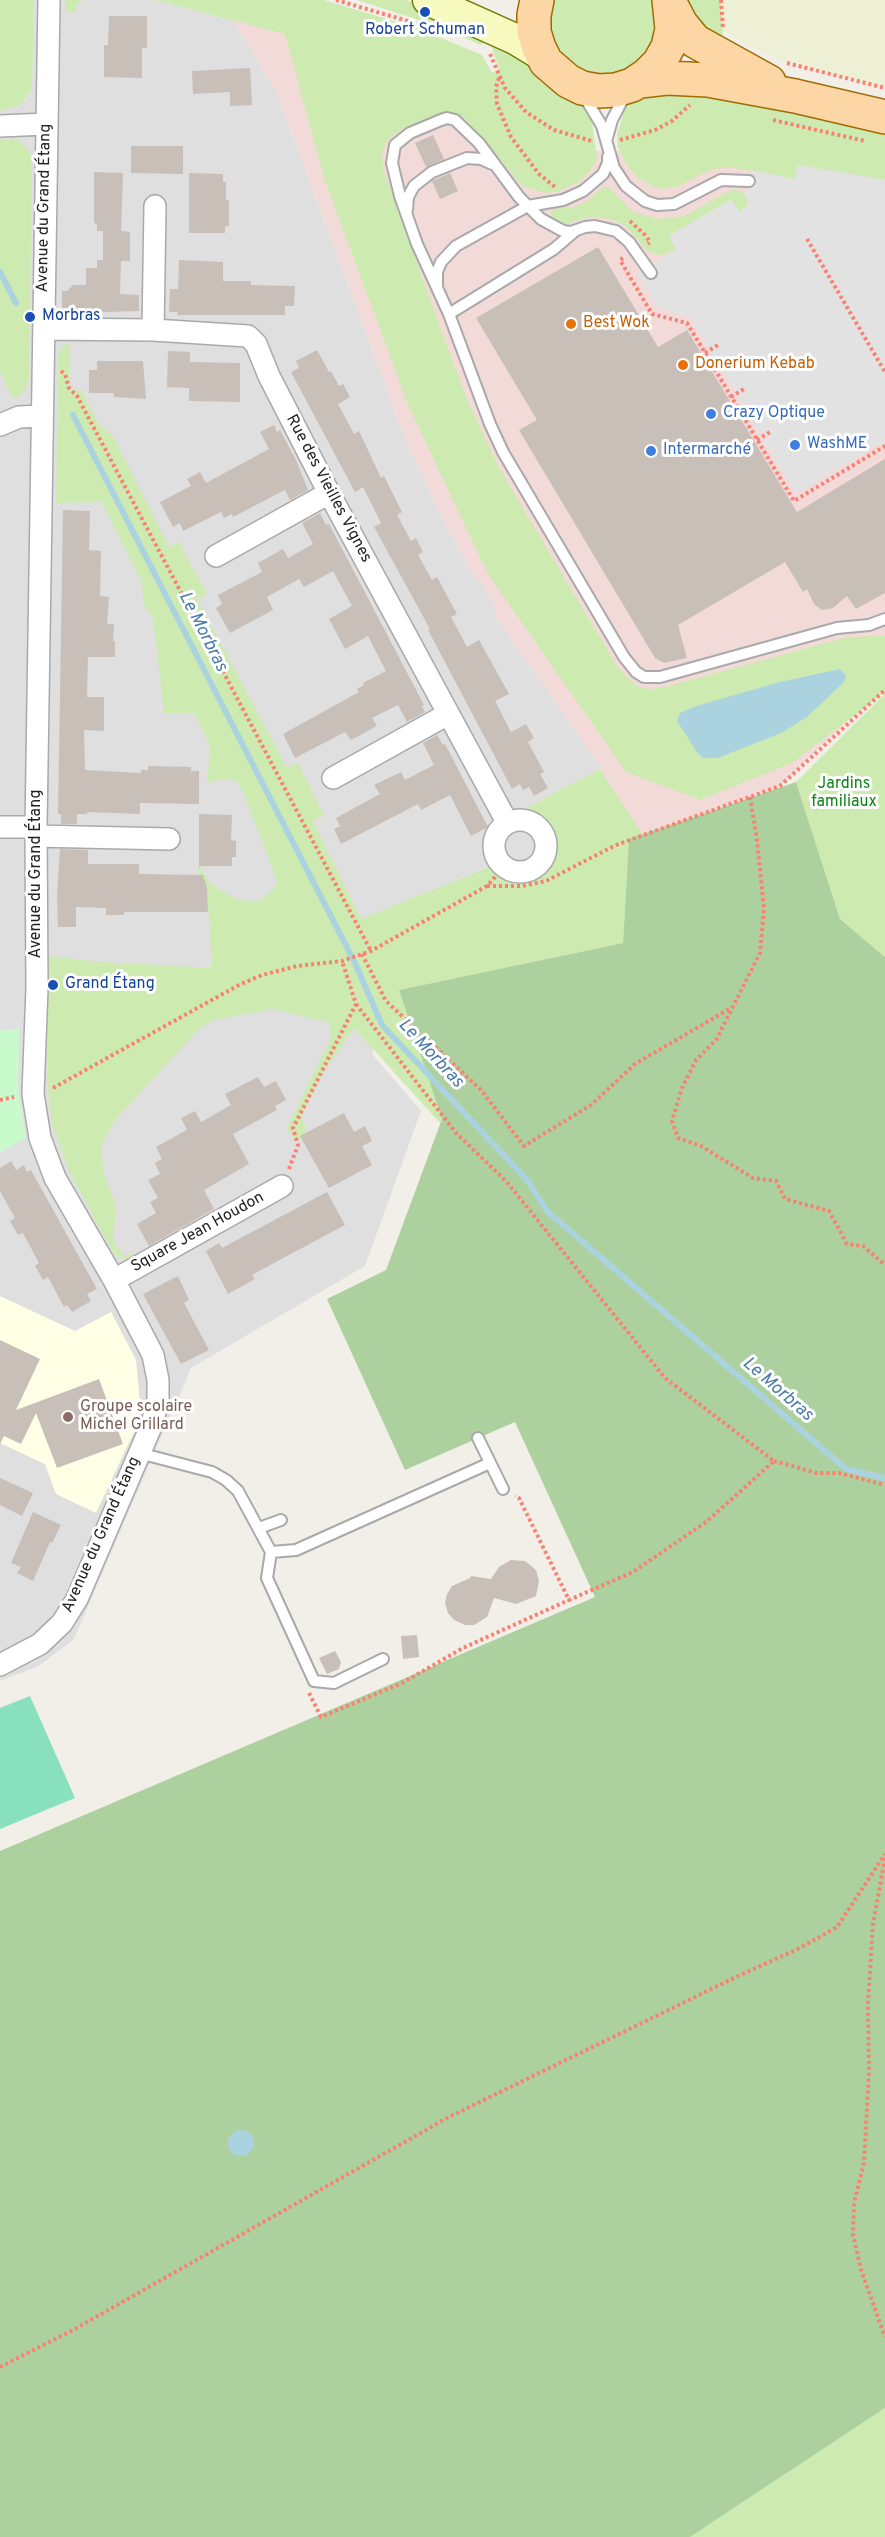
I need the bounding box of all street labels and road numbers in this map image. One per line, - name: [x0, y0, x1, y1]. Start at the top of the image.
- street label: Avenue du Grand Étang: [34, 123, 56, 293]
- street label: Rue des Vieilles Vignes: [281, 412, 375, 566]
- street label: Avenue du Grand Étang: [27, 790, 47, 958]
- street label: Square Jean Houdon: [128, 1189, 268, 1277]
- street label: Avenue du Grand Étang: [59, 1454, 145, 1616]

